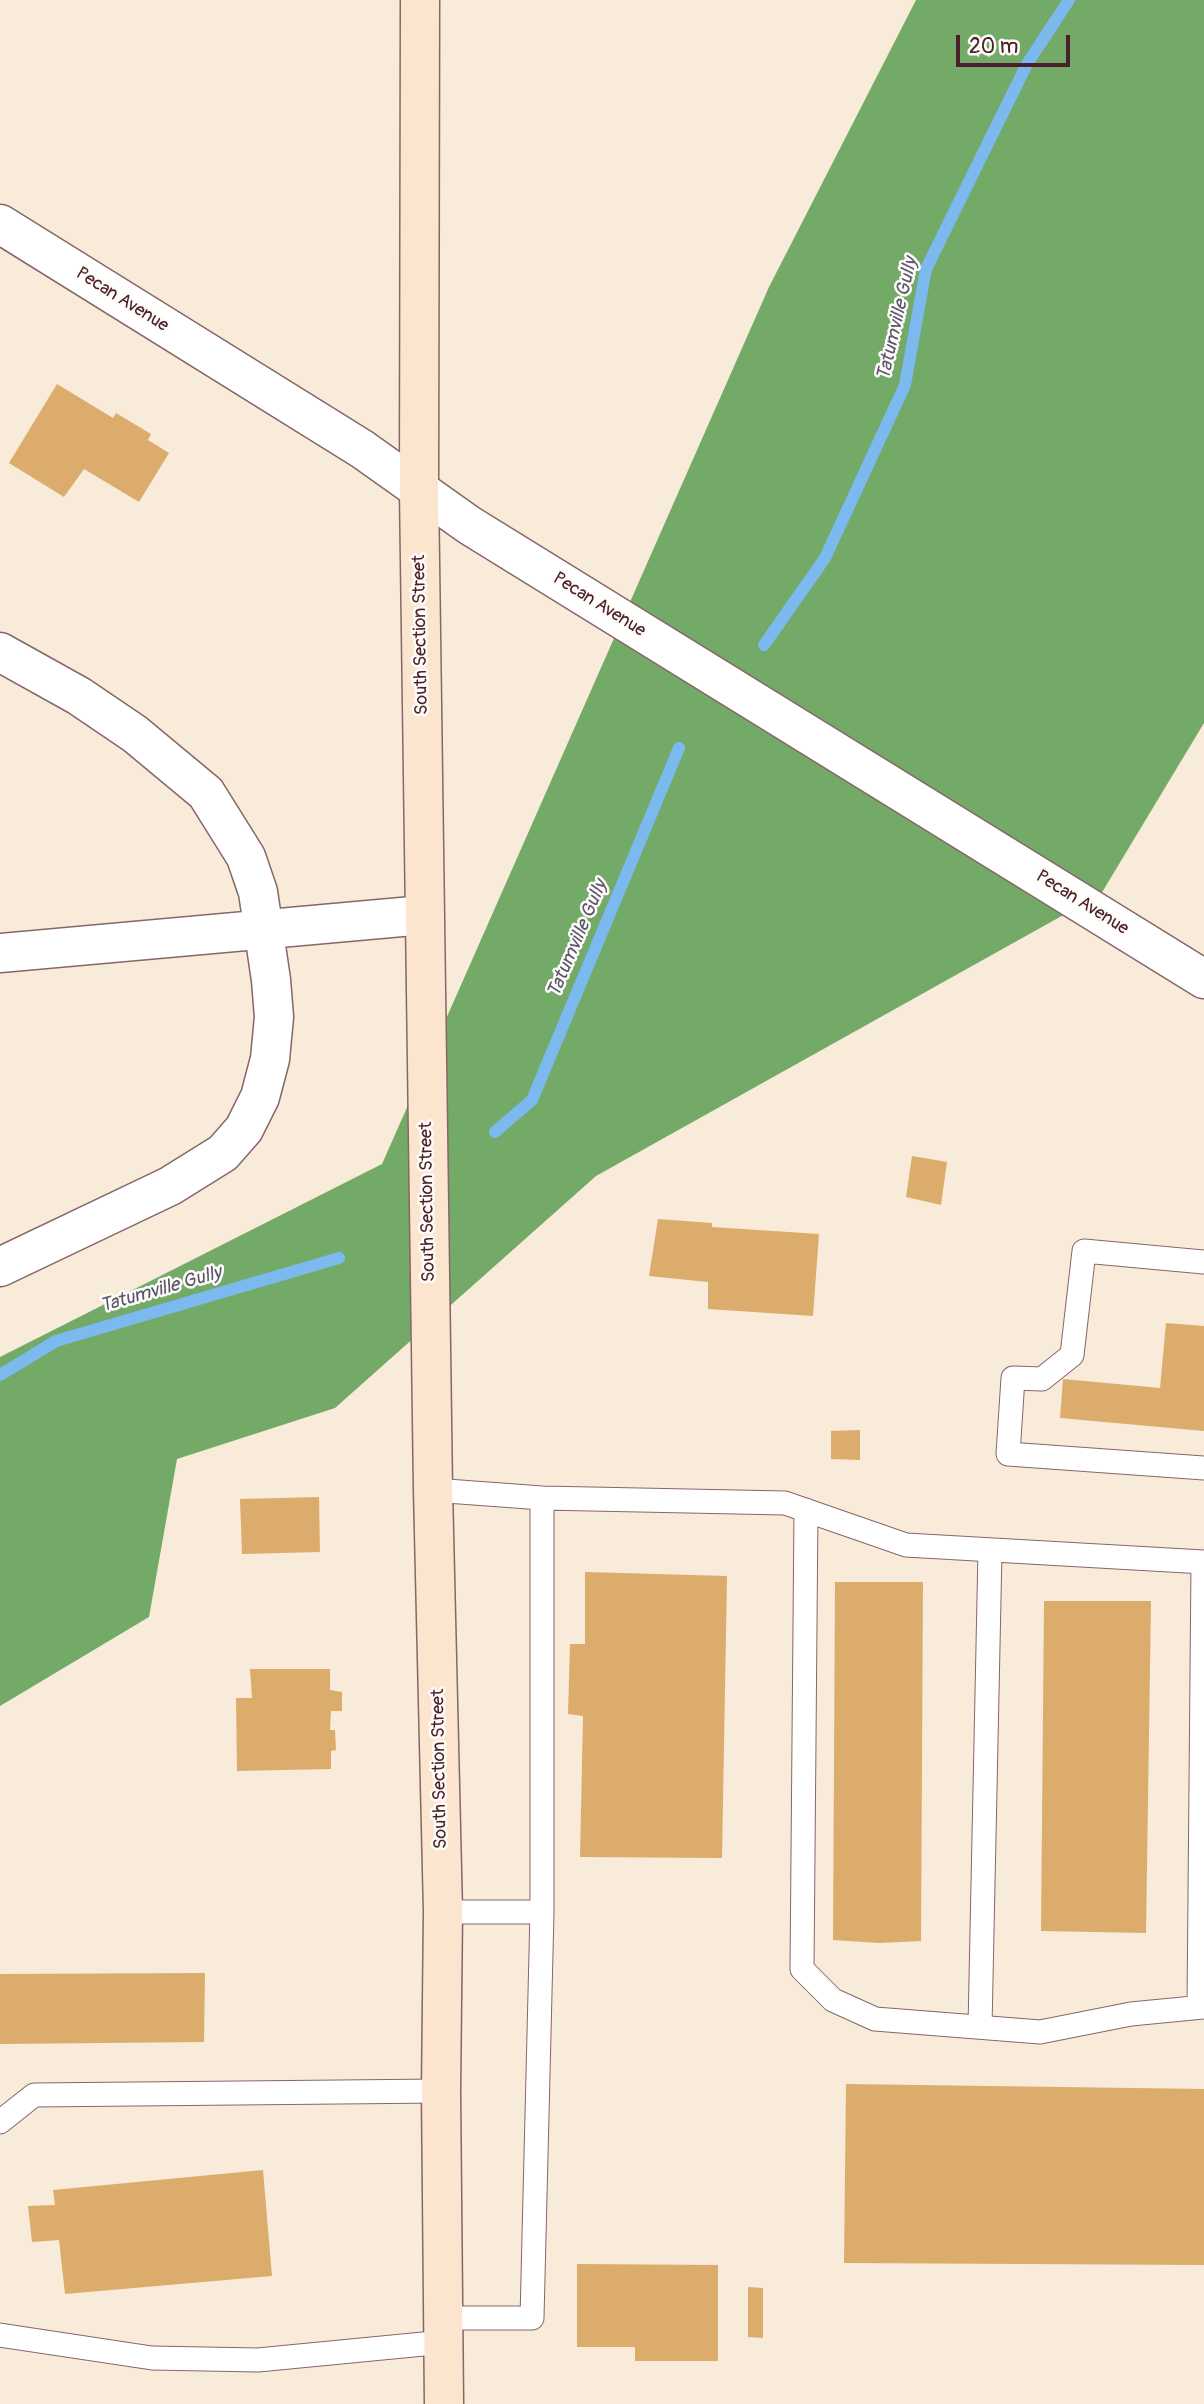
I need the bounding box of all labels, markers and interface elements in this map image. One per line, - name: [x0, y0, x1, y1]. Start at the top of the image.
- scale bar: [959, 21, 1073, 65]
- text: 20 m: [969, 33, 1018, 60]
- water label: Tatumville Gully: [873, 256, 923, 382]
- street label: Pecan Avenue: [72, 263, 172, 337]
- street label: South Section Street: [409, 555, 433, 715]
- street label: Pecan Avenue: [549, 568, 649, 642]
- street label: Pecan Avenue: [1032, 866, 1132, 940]
- water label: Tatumville Gully: [543, 877, 613, 1001]
- street label: South Section Street: [416, 1122, 440, 1282]
- water label: Tatumville Gully: [98, 1262, 224, 1318]
- street label: South Section Street: [428, 1689, 452, 1849]

